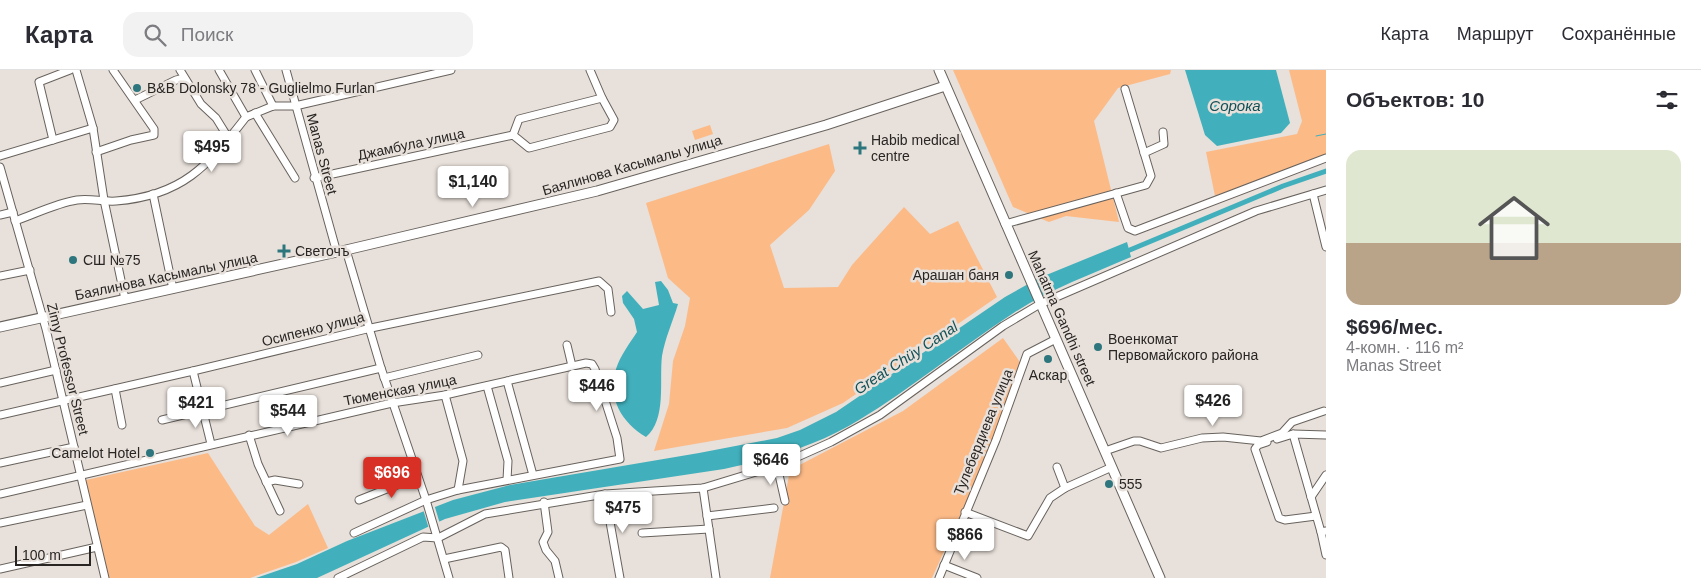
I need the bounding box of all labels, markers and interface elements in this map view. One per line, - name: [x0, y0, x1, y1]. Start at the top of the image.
- search box: [123, 12, 473, 57]
- text: Карта: [25, 21, 93, 48]
- icon: search: [141, 21, 169, 49]
- text: Поиск: [181, 24, 233, 45]
- text: Карта: [1381, 24, 1429, 44]
- text: Маршрут: [1457, 24, 1533, 44]
- text: Сохранённые: [1561, 24, 1676, 44]
- place label: B&B Dolonsky 78 - Guglielmo Furlan: [147, 80, 375, 96]
- marker: B&B Dolonsky 78 - Guglielmo Furlan: [131, 82, 143, 94]
- icon: filters: [1653, 86, 1681, 114]
- text: Объектов: 10: [1346, 88, 1484, 111]
- water label: Сорока: [1209, 97, 1261, 114]
- street label: Manas Street: [303, 112, 341, 196]
- street label: Джамбула улица: [356, 125, 466, 163]
- pin: $495: [182, 131, 242, 173]
- street label: Баялинова Касымалы улица: [540, 132, 724, 198]
- place label: Habib medical centre: [871, 132, 960, 164]
- text: $495: [194, 138, 230, 155]
- marker: Habib medical centre: [853, 141, 867, 155]
- pin: $1,140: [432, 166, 514, 208]
- text: $1,140: [449, 173, 497, 190]
- icon: home: [1469, 183, 1559, 273]
- place label: Светочъ: [295, 243, 350, 259]
- marker: Светочъ: [277, 244, 291, 258]
- street label: Mahatma Gandhi street: [1025, 248, 1099, 388]
- street label: Баялинова Касымалы улица: [73, 249, 259, 303]
- place label: СШ №75: [83, 252, 141, 268]
- marker: СШ №75: [67, 254, 79, 266]
- place label: Арашан баня: [913, 267, 999, 283]
- marker: Арашан баня: [1003, 269, 1015, 281]
- street label: Zimy Professor Street: [44, 301, 92, 437]
- street label: Осипенко улица: [260, 308, 366, 349]
- text: $696/мес.: [1346, 315, 1443, 338]
- water label: Great Chüy Canal: [851, 317, 961, 397]
- place label: Военкомат Первомайского района: [1108, 331, 1258, 363]
- text: 4-комн. · 116 m²: [1346, 339, 1463, 356]
- marker: Военкомат Первомайского района: [1092, 341, 1104, 353]
- marker: Аскар: [1042, 353, 1054, 365]
- text: Manas Street: [1346, 357, 1441, 374]
- street label: Тулебердиева улица: [950, 366, 1016, 497]
- place label: Аскар: [1029, 367, 1067, 383]
- pin: $446: [567, 370, 627, 412]
- street label: Тюменская улица: [342, 371, 458, 409]
- text: $446: [579, 377, 615, 394]
- pin: $426: [1183, 384, 1243, 427]
- pin: $421: [166, 386, 226, 429]
- text: $426: [1195, 392, 1231, 409]
- text: $421: [178, 394, 214, 411]
- pin: $544: [258, 394, 318, 437]
- text: $544: [270, 402, 306, 419]
- pin: $646: [741, 444, 801, 486]
- place label: Camelot Hotel: [51, 445, 140, 461]
- marker: Camelot Hotel: [144, 447, 156, 459]
- text: $646: [753, 451, 789, 468]
- pin: $696: [362, 456, 422, 499]
- text: $696: [374, 464, 410, 481]
- place label: 555: [1119, 476, 1143, 492]
- marker: 555: [1103, 478, 1115, 490]
- pin: $475: [593, 492, 653, 534]
- text: $475: [605, 499, 641, 516]
- pin: $866: [935, 518, 995, 561]
- text: $866: [947, 526, 983, 543]
- scale bar: [15, 543, 91, 566]
- text: 100 m: [22, 547, 61, 563]

